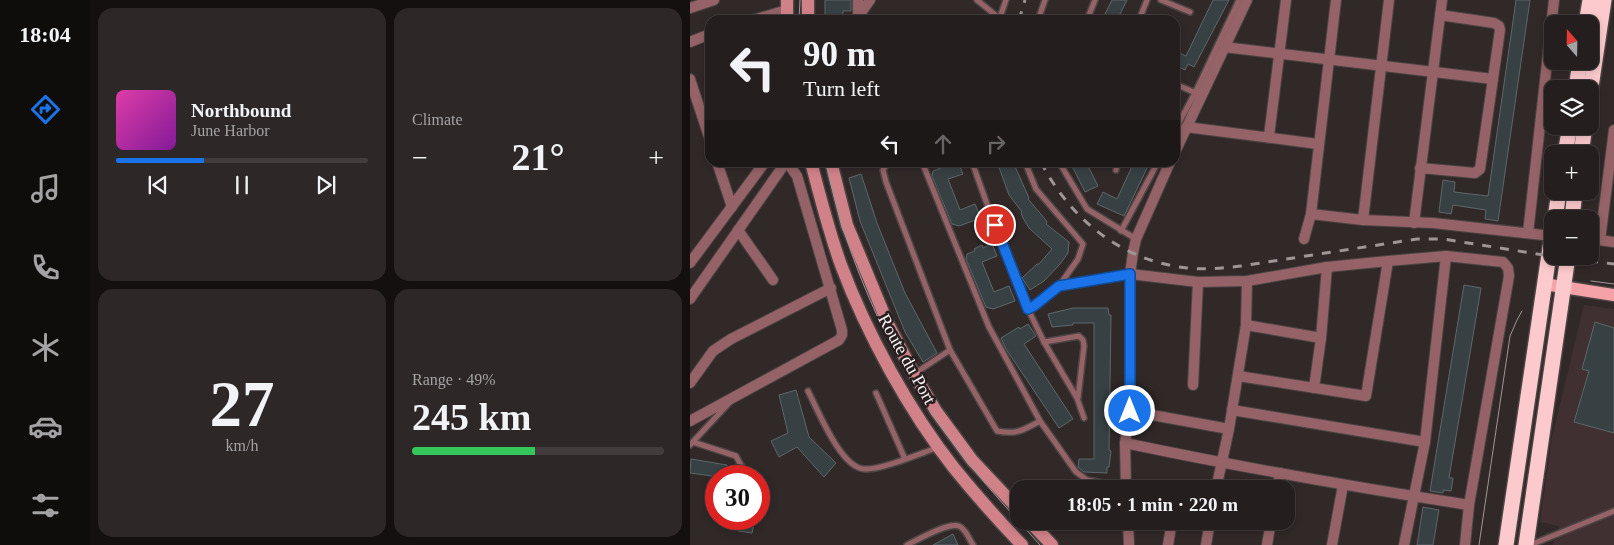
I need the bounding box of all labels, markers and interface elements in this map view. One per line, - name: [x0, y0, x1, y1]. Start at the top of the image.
- north arrow: [1544, 15, 1599, 70]
- map controls: [1544, 15, 1599, 265]
- text: 18:04: [19, 22, 71, 47]
- icon: left: [720, 35, 785, 100]
- text: 90 m: [803, 35, 876, 74]
- text: Turn left: [803, 76, 880, 101]
- button: layers: [1544, 80, 1599, 135]
- icon: directions: [28, 92, 63, 127]
- text: Northbound: [191, 100, 291, 121]
- text: Climate: [412, 111, 463, 128]
- text: June Harbor: [191, 122, 270, 139]
- icon: left: [876, 130, 904, 158]
- icon: ahead: [929, 130, 957, 158]
- icon: right: [982, 130, 1010, 158]
- text: 21°: [511, 136, 565, 178]
- text: −: [412, 142, 428, 173]
- text: +: [648, 142, 664, 173]
- button: +: [1544, 145, 1599, 200]
- icon: music: [28, 171, 63, 206]
- icon: previous: [144, 171, 172, 199]
- icon: pause: [228, 171, 256, 199]
- icon: next: [312, 171, 340, 199]
- pin: [974, 204, 1016, 246]
- button: −: [1544, 210, 1599, 265]
- icon: arrive: [981, 211, 1009, 239]
- icon: phone: [28, 250, 63, 285]
- street label: Route du Port: [874, 310, 940, 408]
- icon: climate: [28, 330, 63, 365]
- text: 27: [210, 368, 275, 440]
- text: Range · 49%: [412, 371, 496, 388]
- position arrow: [1103, 384, 1155, 436]
- text: 245 km: [412, 396, 531, 438]
- icon: car: [28, 409, 63, 444]
- text: km/h: [226, 437, 258, 454]
- speed limit sign: 30: [705, 465, 770, 530]
- icon: filters: [28, 488, 63, 523]
- text: 18:05 · 1 min · 220 m: [1067, 494, 1238, 515]

